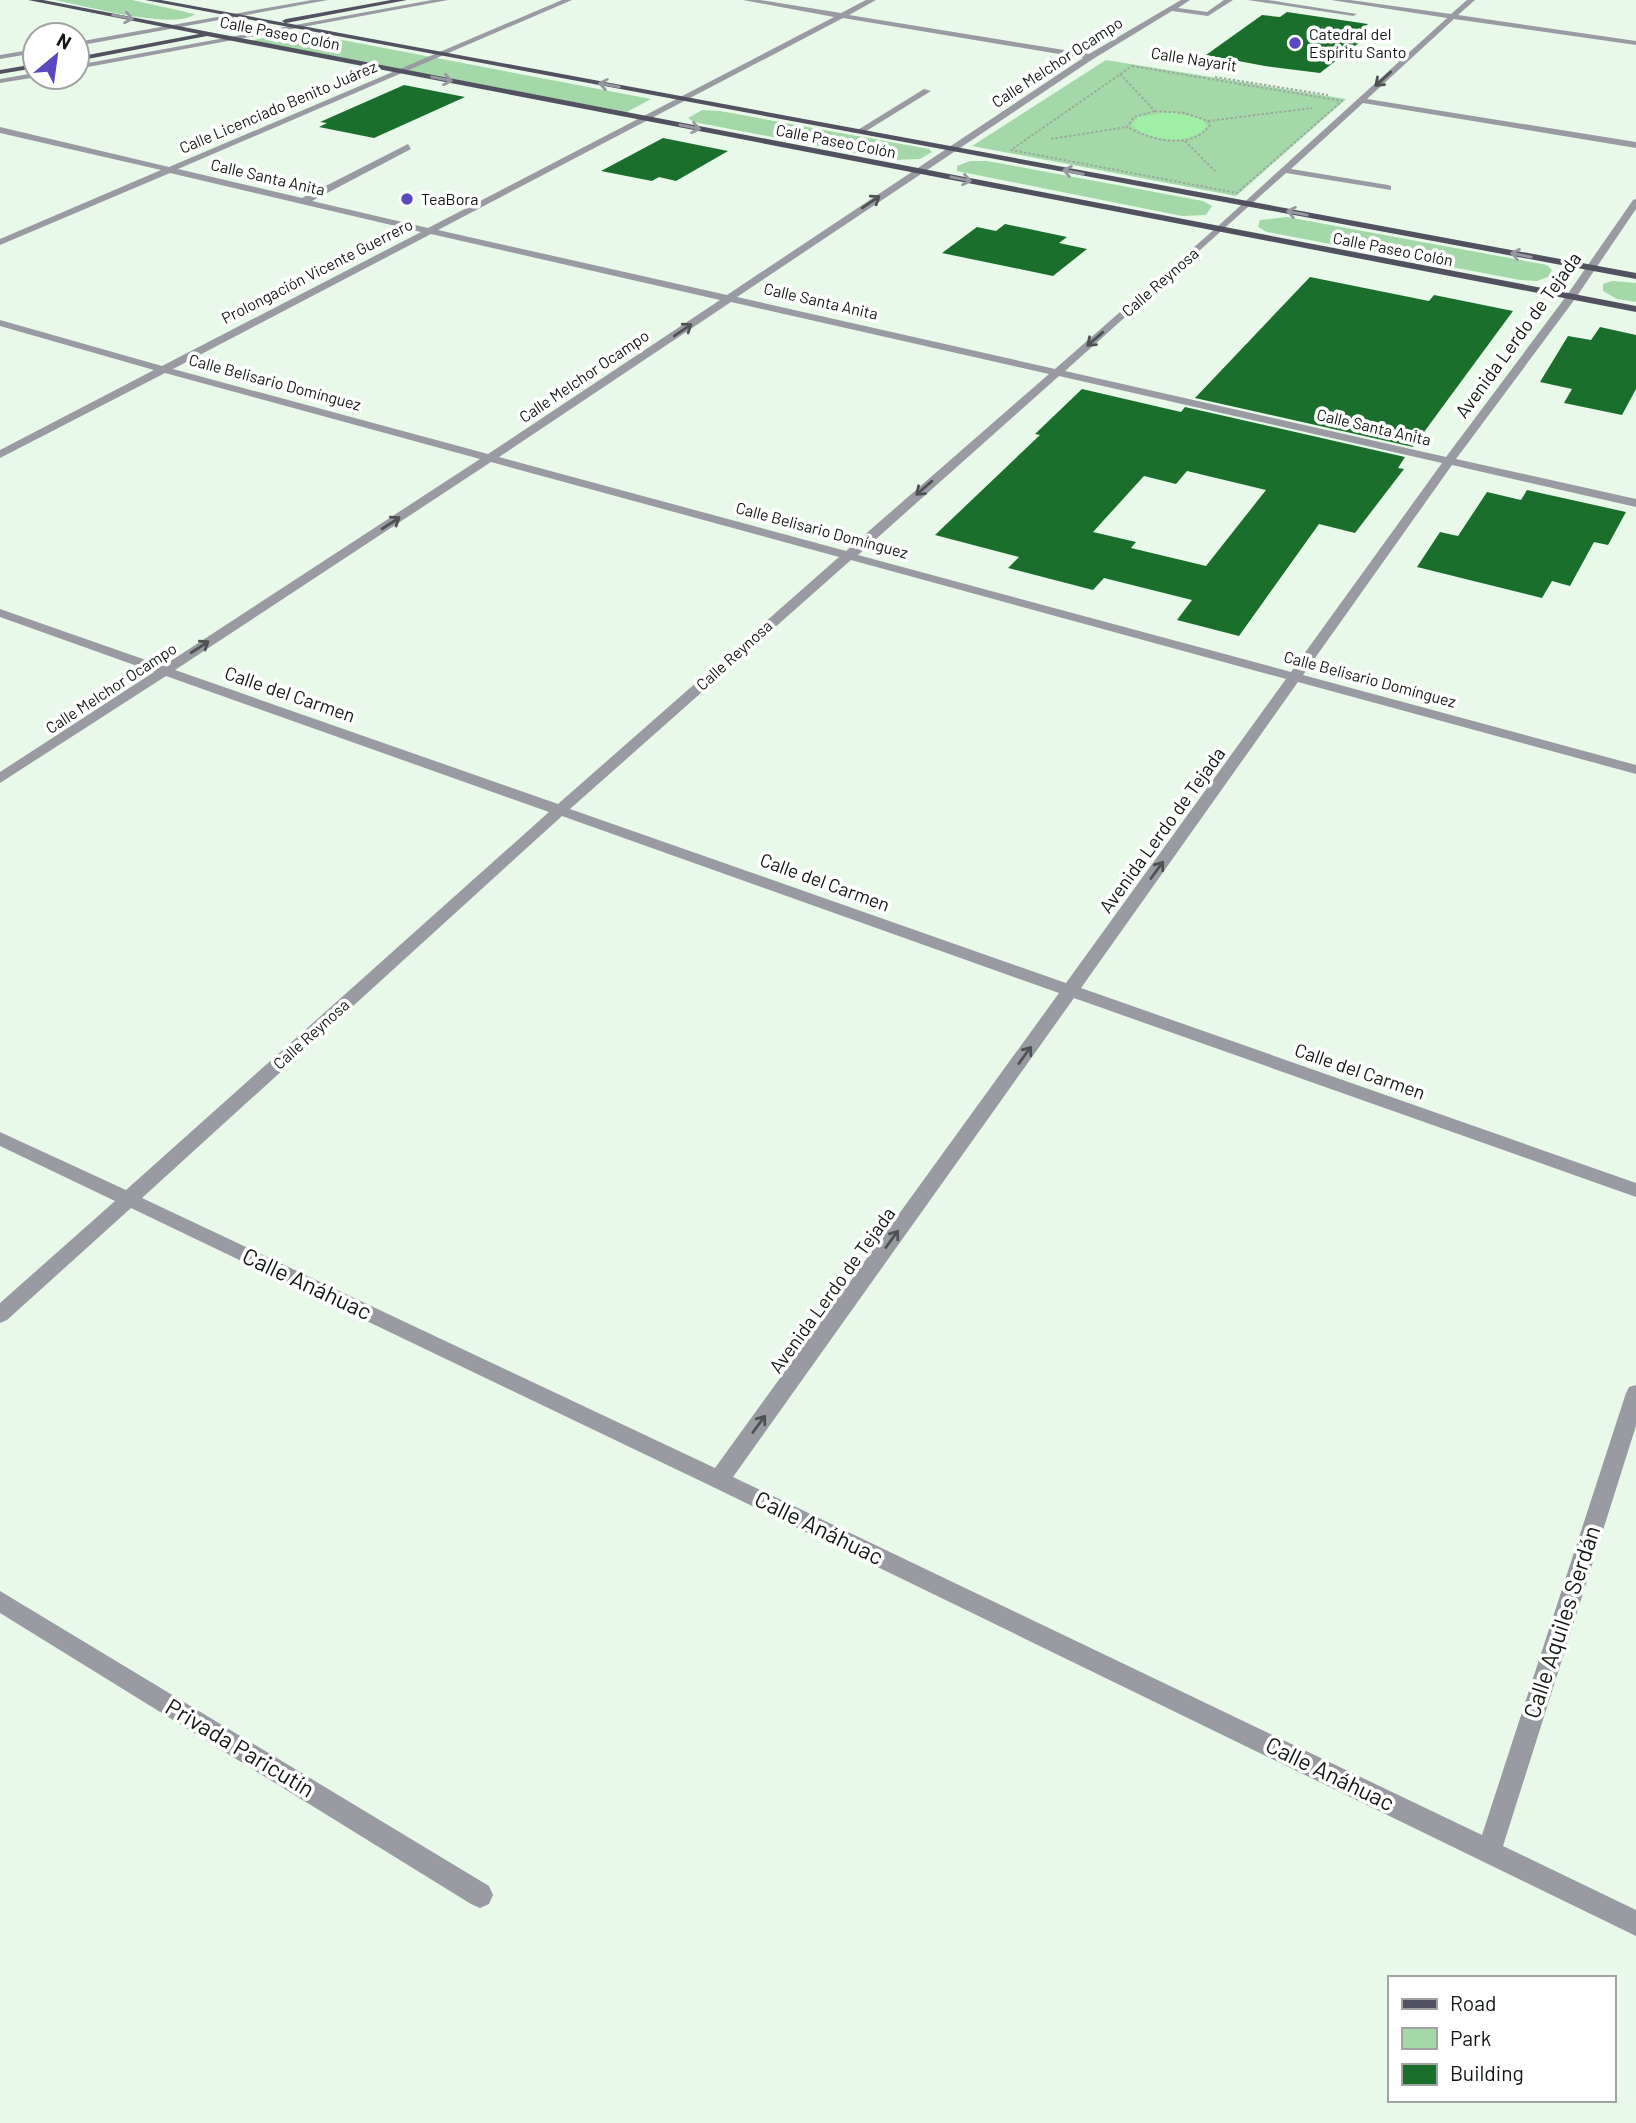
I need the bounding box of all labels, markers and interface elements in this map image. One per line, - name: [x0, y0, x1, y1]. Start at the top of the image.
- one-way arrow: [111, 11, 134, 24]
- street label: Calle Paseo Colón: [218, 12, 342, 53]
- street label: Calle Melchor Ocampo: [988, 12, 1126, 111]
- north arrow: [21, 21, 91, 91]
- place label: Catedral del Espíritu Santo: [1309, 24, 1407, 61]
- text: N: [53, 28, 76, 54]
- marker: Catedral del Espíritu Santo: [1287, 35, 1303, 51]
- street label: Calle Nayarit: [1150, 42, 1238, 75]
- street label: Calle Licenciado Benito Juárez: [176, 56, 379, 157]
- one-way arrow: [1374, 71, 1392, 87]
- one-way arrow: [430, 73, 453, 87]
- one-way arrow: [598, 78, 621, 91]
- street label: Calle Paseo Colón: [774, 120, 898, 161]
- one-way arrow: [678, 121, 701, 135]
- street label: Calle Santa Anita: [209, 154, 327, 199]
- one-way arrow: [1062, 164, 1085, 178]
- one-way arrow: [949, 173, 972, 186]
- place label: TeaBora: [421, 189, 478, 208]
- marker: TeaBora: [399, 191, 415, 207]
- one-way arrow: [861, 195, 880, 209]
- one-way arrow: [1286, 206, 1309, 219]
- street label: Prolongación Vicente Guerrero: [218, 214, 416, 327]
- street label: Calle Paseo Colón: [1331, 228, 1455, 269]
- street label: Calle Reynosa: [1117, 243, 1202, 320]
- street label: Avenida Lerdo de Tejada: [1450, 247, 1586, 422]
- one-way arrow: [1510, 248, 1533, 261]
- street label: Calle Santa Anita: [762, 278, 880, 323]
- one-way arrow: [672, 323, 692, 337]
- street label: Calle Melchor Ocampo: [515, 325, 652, 426]
- one-way arrow: [1086, 331, 1104, 347]
- street label: Calle Belisario Domínguez: [187, 349, 363, 414]
- street label: Calle Santa Anita: [1315, 404, 1433, 449]
- one-way arrow: [915, 480, 933, 496]
- street label: Calle Belisario Domínguez: [734, 497, 910, 562]
- one-way arrow: [381, 516, 400, 530]
- street label: Calle Reynosa: [692, 616, 775, 694]
- street label: Calle Melchor Ocampo: [42, 638, 180, 737]
- one-way arrow: [190, 640, 210, 654]
- street label: Calle Belisario Domínguez: [1282, 646, 1458, 711]
- street label: Calle del Carmen: [222, 660, 358, 727]
- street label: Avenida Lerdo de Tejada: [1094, 742, 1230, 917]
- street label: Calle del Carmen: [757, 847, 893, 916]
- one-way arrow: [1150, 861, 1164, 880]
- street label: Calle Reynosa: [269, 995, 352, 1073]
- street label: Calle del Carmen: [1292, 1037, 1428, 1104]
- one-way arrow: [1017, 1046, 1032, 1065]
- street label: Avenida Lerdo de Tejada: [764, 1202, 900, 1377]
- one-way arrow: [885, 1230, 899, 1249]
- street label: Calle Anáhuac: [238, 1241, 377, 1325]
- one-way arrow: [752, 1415, 766, 1434]
- street label: Calle Anáhuac: [751, 1484, 888, 1570]
- street label: Calle Aquiles Serdán: [1517, 1522, 1605, 1722]
- street label: Privada Paricutín: [161, 1692, 320, 1803]
- street label: Calle Anáhuac: [1262, 1730, 1399, 1816]
- legend: [1388, 1976, 1615, 2102]
- text: Road: [1450, 1990, 1496, 2015]
- text: Park: [1450, 2025, 1491, 2050]
- text: Building: [1450, 2060, 1524, 2085]

